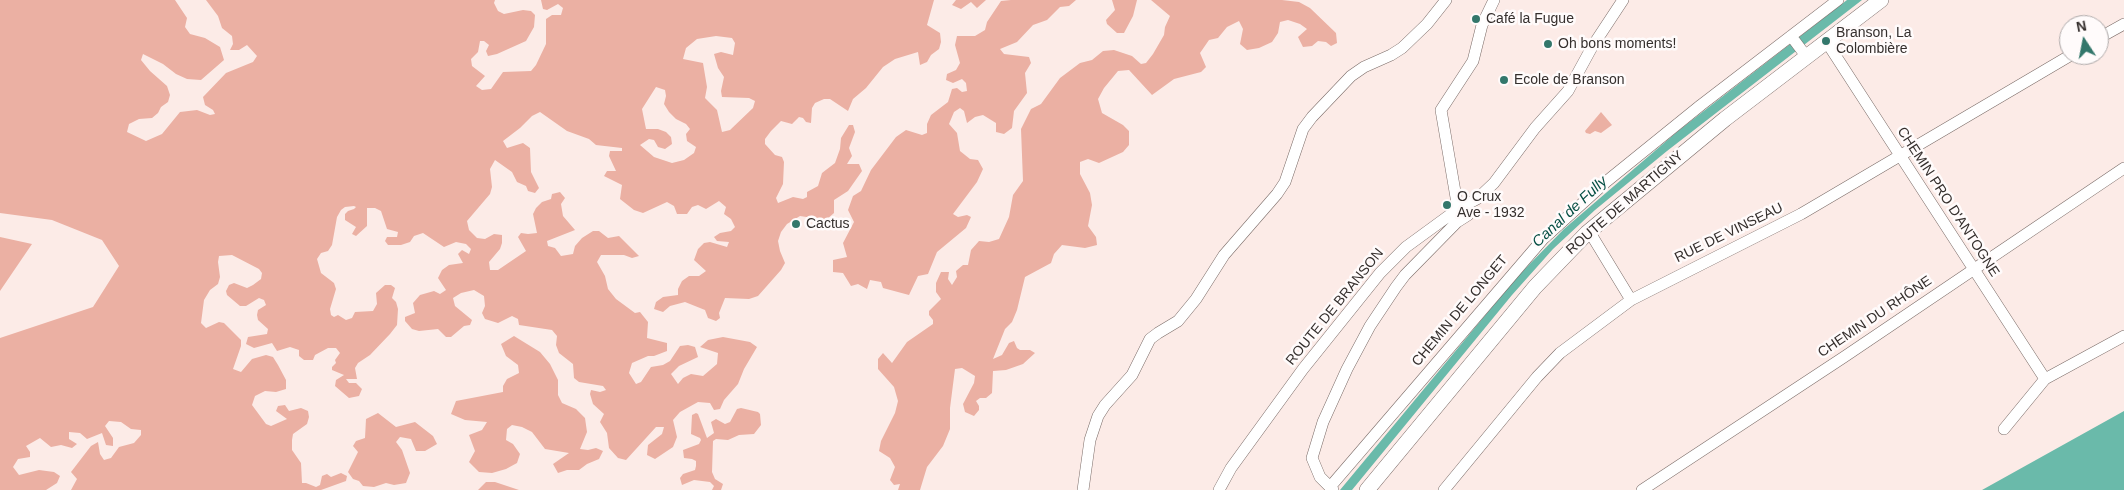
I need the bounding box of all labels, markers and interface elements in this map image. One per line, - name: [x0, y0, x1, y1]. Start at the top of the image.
- place label: Café la Fugue: [1486, 11, 1574, 27]
- marker: Café la Fugue: [1470, 13, 1482, 25]
- north arrow: [2059, 15, 2109, 65]
- text: N: [2075, 17, 2088, 35]
- place label: Branson, La Colombière: [1836, 25, 1911, 58]
- marker: Branson, La Colombière: [1820, 35, 1832, 47]
- place label: Oh bons moments!: [1558, 36, 1676, 52]
- marker: Oh bons moments!: [1542, 38, 1554, 50]
- place label: Ecole de Branson: [1514, 72, 1625, 88]
- marker: Ecole de Branson: [1498, 74, 1510, 86]
- street label: CHEMIN PRO D'ANTOGNE: [1893, 124, 2003, 280]
- street label: ROUTE DE MARTIGNY: [1563, 148, 1687, 258]
- water label: Canal de Fully: [1529, 173, 1611, 251]
- place label: O Crux Ave - 1932: [1457, 189, 1524, 222]
- marker: O Crux Ave - 1932: [1441, 199, 1453, 211]
- street label: RUE DE VINSEAU: [1672, 200, 1786, 266]
- place label: Cactus: [806, 216, 850, 232]
- marker: Cactus: [790, 218, 802, 230]
- street label: ROUTE DE BRANSON: [1283, 245, 1387, 369]
- street label: CHEMIN DE LONGET: [1409, 252, 1511, 370]
- street label: CHEMIN DU RHÔNE: [1815, 273, 1935, 361]

